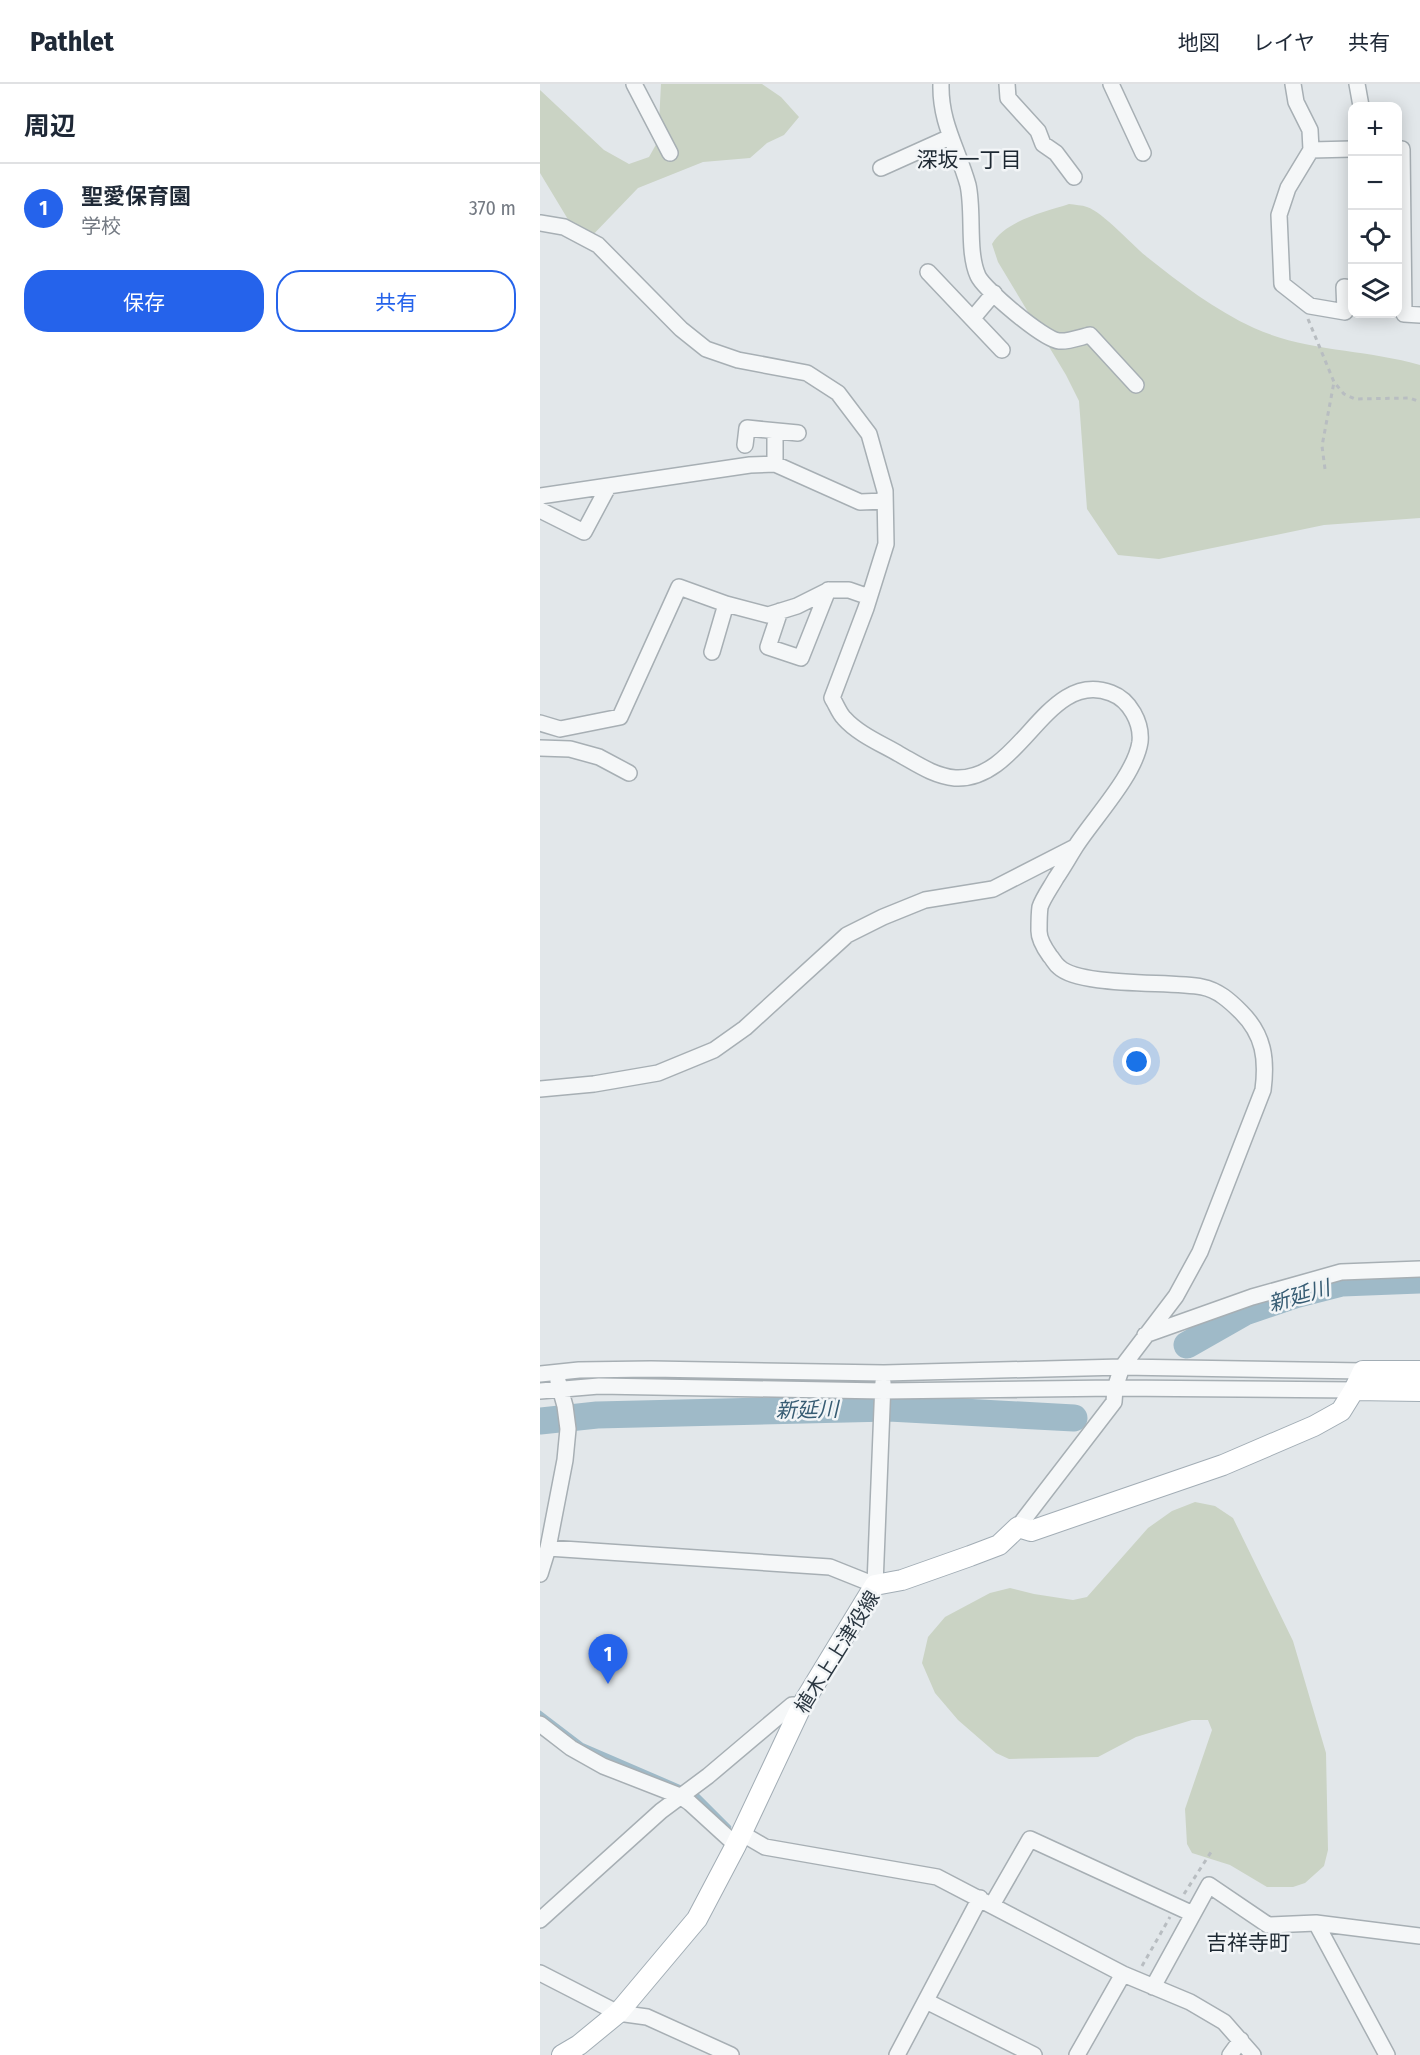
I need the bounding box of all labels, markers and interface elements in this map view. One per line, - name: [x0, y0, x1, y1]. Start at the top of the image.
- text: Pathlet: [30, 25, 114, 58]
- text: 地図: [1178, 30, 1220, 56]
- text: レイヤ: [1253, 30, 1315, 56]
- text: 共有: [1348, 30, 1390, 56]
- map controls: [1348, 102, 1402, 318]
- button: +: [1348, 102, 1402, 156]
- text: 周辺: [24, 111, 76, 142]
- district label: 深坂一丁目: [917, 147, 1022, 173]
- button: −: [1348, 156, 1402, 210]
- text: 聖愛保育園: [81, 183, 191, 210]
- text: 1: [39, 196, 48, 220]
- text: 370 m: [469, 196, 516, 220]
- button: locate: [1348, 210, 1402, 264]
- text: 学校: [81, 214, 121, 238]
- button: layers: [1348, 264, 1402, 318]
- button: 保存: [24, 270, 264, 332]
- button: 共有: [276, 270, 516, 332]
- your location: [1122, 1047, 1151, 1076]
- water label: 新延川: [1265, 1274, 1335, 1317]
- water label: 新延川: [775, 1396, 841, 1424]
- street label: 植木上上津役線: [790, 1586, 884, 1718]
- pin: 1: [588, 1634, 628, 1684]
- district label: 吉祥寺町: [1206, 1930, 1290, 1956]

